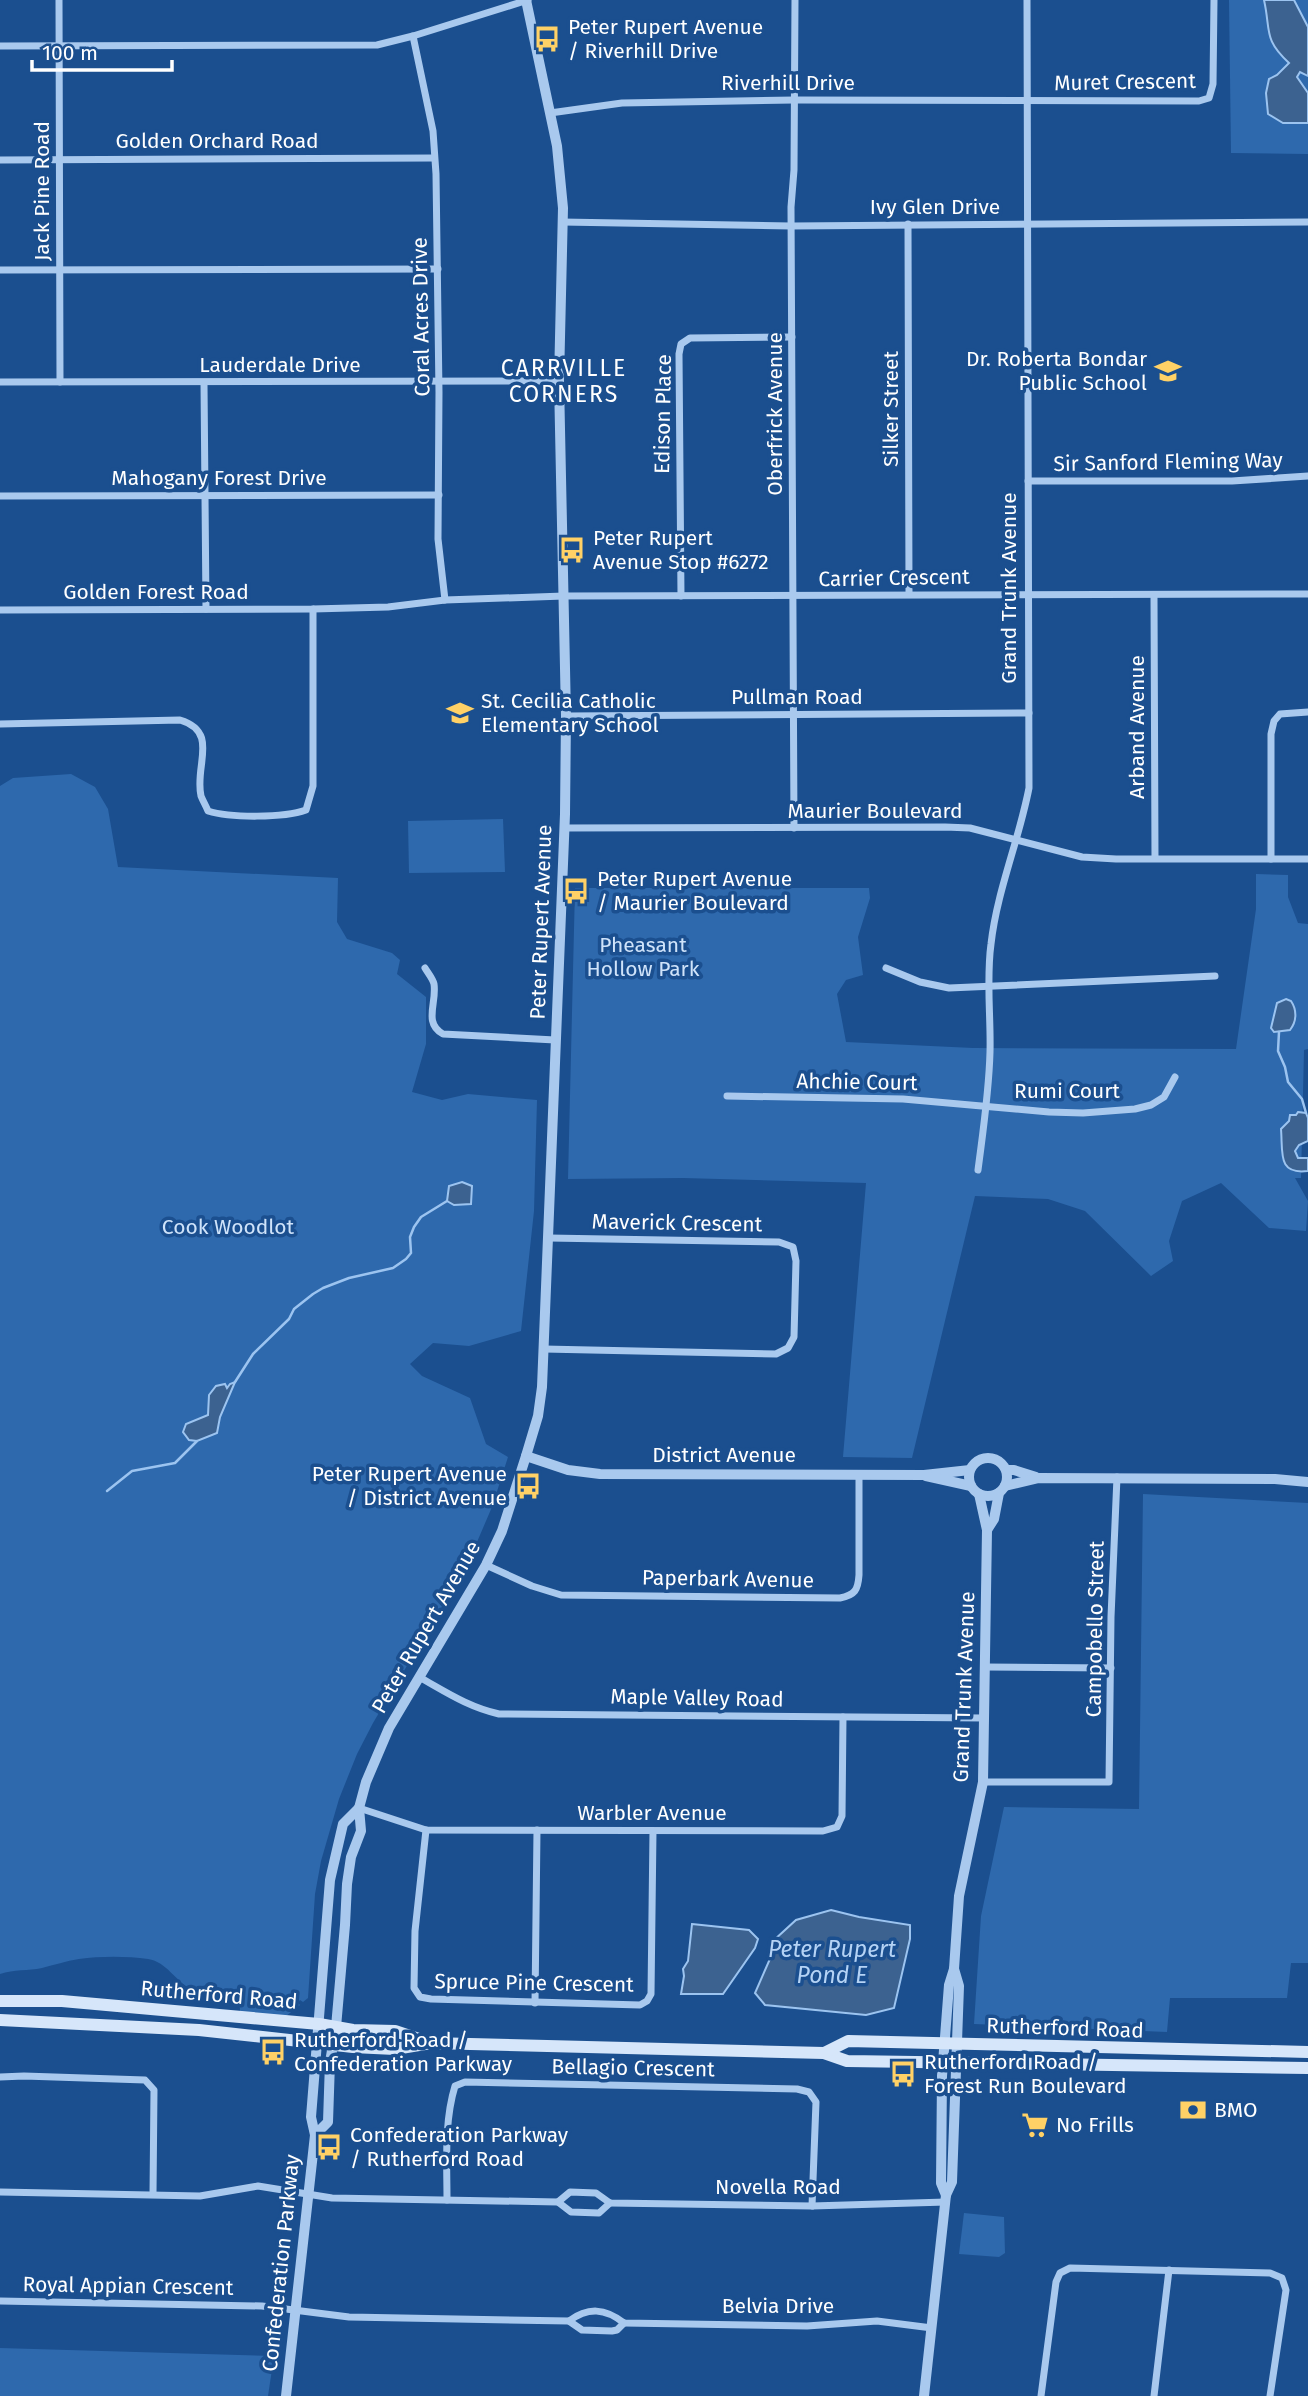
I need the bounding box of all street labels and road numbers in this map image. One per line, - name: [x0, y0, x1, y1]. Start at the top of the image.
- street label: Muret Crescent: [1054, 68, 1197, 96]
- street label: Riverhill Drive: [721, 70, 855, 96]
- street label: Jack Pine Road: [29, 121, 55, 261]
- street label: Golden Orchard Road: [115, 128, 319, 154]
- street label: Ivy Glen Drive: [870, 194, 1000, 220]
- street label: Coral Acres Drive: [407, 237, 435, 397]
- street label: Oberfrick Avenue: [762, 332, 788, 496]
- street label: Silker Street: [878, 350, 904, 467]
- street label: Lauderdale Drive: [199, 352, 361, 378]
- street label: Edison Place: [649, 354, 677, 474]
- street label: Sir Sanford Fleming Way: [1053, 447, 1284, 477]
- street label: Mahogany Forest Drive: [111, 465, 327, 491]
- street label: Grand Trunk Avenue: [996, 492, 1022, 684]
- street label: Carrier Crescent: [818, 564, 970, 592]
- street label: Golden Forest Road: [63, 579, 249, 605]
- street label: Arband Avenue: [1124, 655, 1150, 799]
- street label: Pullman Road: [731, 684, 863, 710]
- street label: Maurier Boulevard: [787, 798, 963, 824]
- street label: Peter Rupert Avenue: [525, 824, 557, 1020]
- street label: Ahchie Court: [796, 1068, 918, 1096]
- street label: Rumi Court: [1014, 1078, 1120, 1104]
- street label: Maverick Crescent: [591, 1209, 763, 1237]
- street label: District Avenue: [652, 1442, 796, 1468]
- street label: Peter Rupert Avenue: [366, 1536, 486, 1718]
- street label: Campobello Street: [1080, 1540, 1110, 1718]
- street label: Paperbark Avenue: [642, 1564, 814, 1594]
- street label: Grand Trunk Avenue: [948, 1591, 980, 1783]
- street label: Maple Valley Road: [610, 1683, 784, 1713]
- street label: Warbler Avenue: [577, 1800, 727, 1826]
- street label: Spruce Pine Crescent: [434, 1968, 634, 1998]
- street label: Rutherford Road: [139, 1975, 299, 2015]
- street label: Rutherford Road: [986, 2012, 1144, 2044]
- street label: Bellagio Crescent: [551, 2054, 715, 2082]
- street label: Confederation Parkway: [257, 2152, 305, 2373]
- street label: Novella Road: [715, 2174, 841, 2200]
- street label: Royal Appian Crescent: [22, 2271, 234, 2301]
- street label: Belvia Drive: [722, 2293, 834, 2319]

